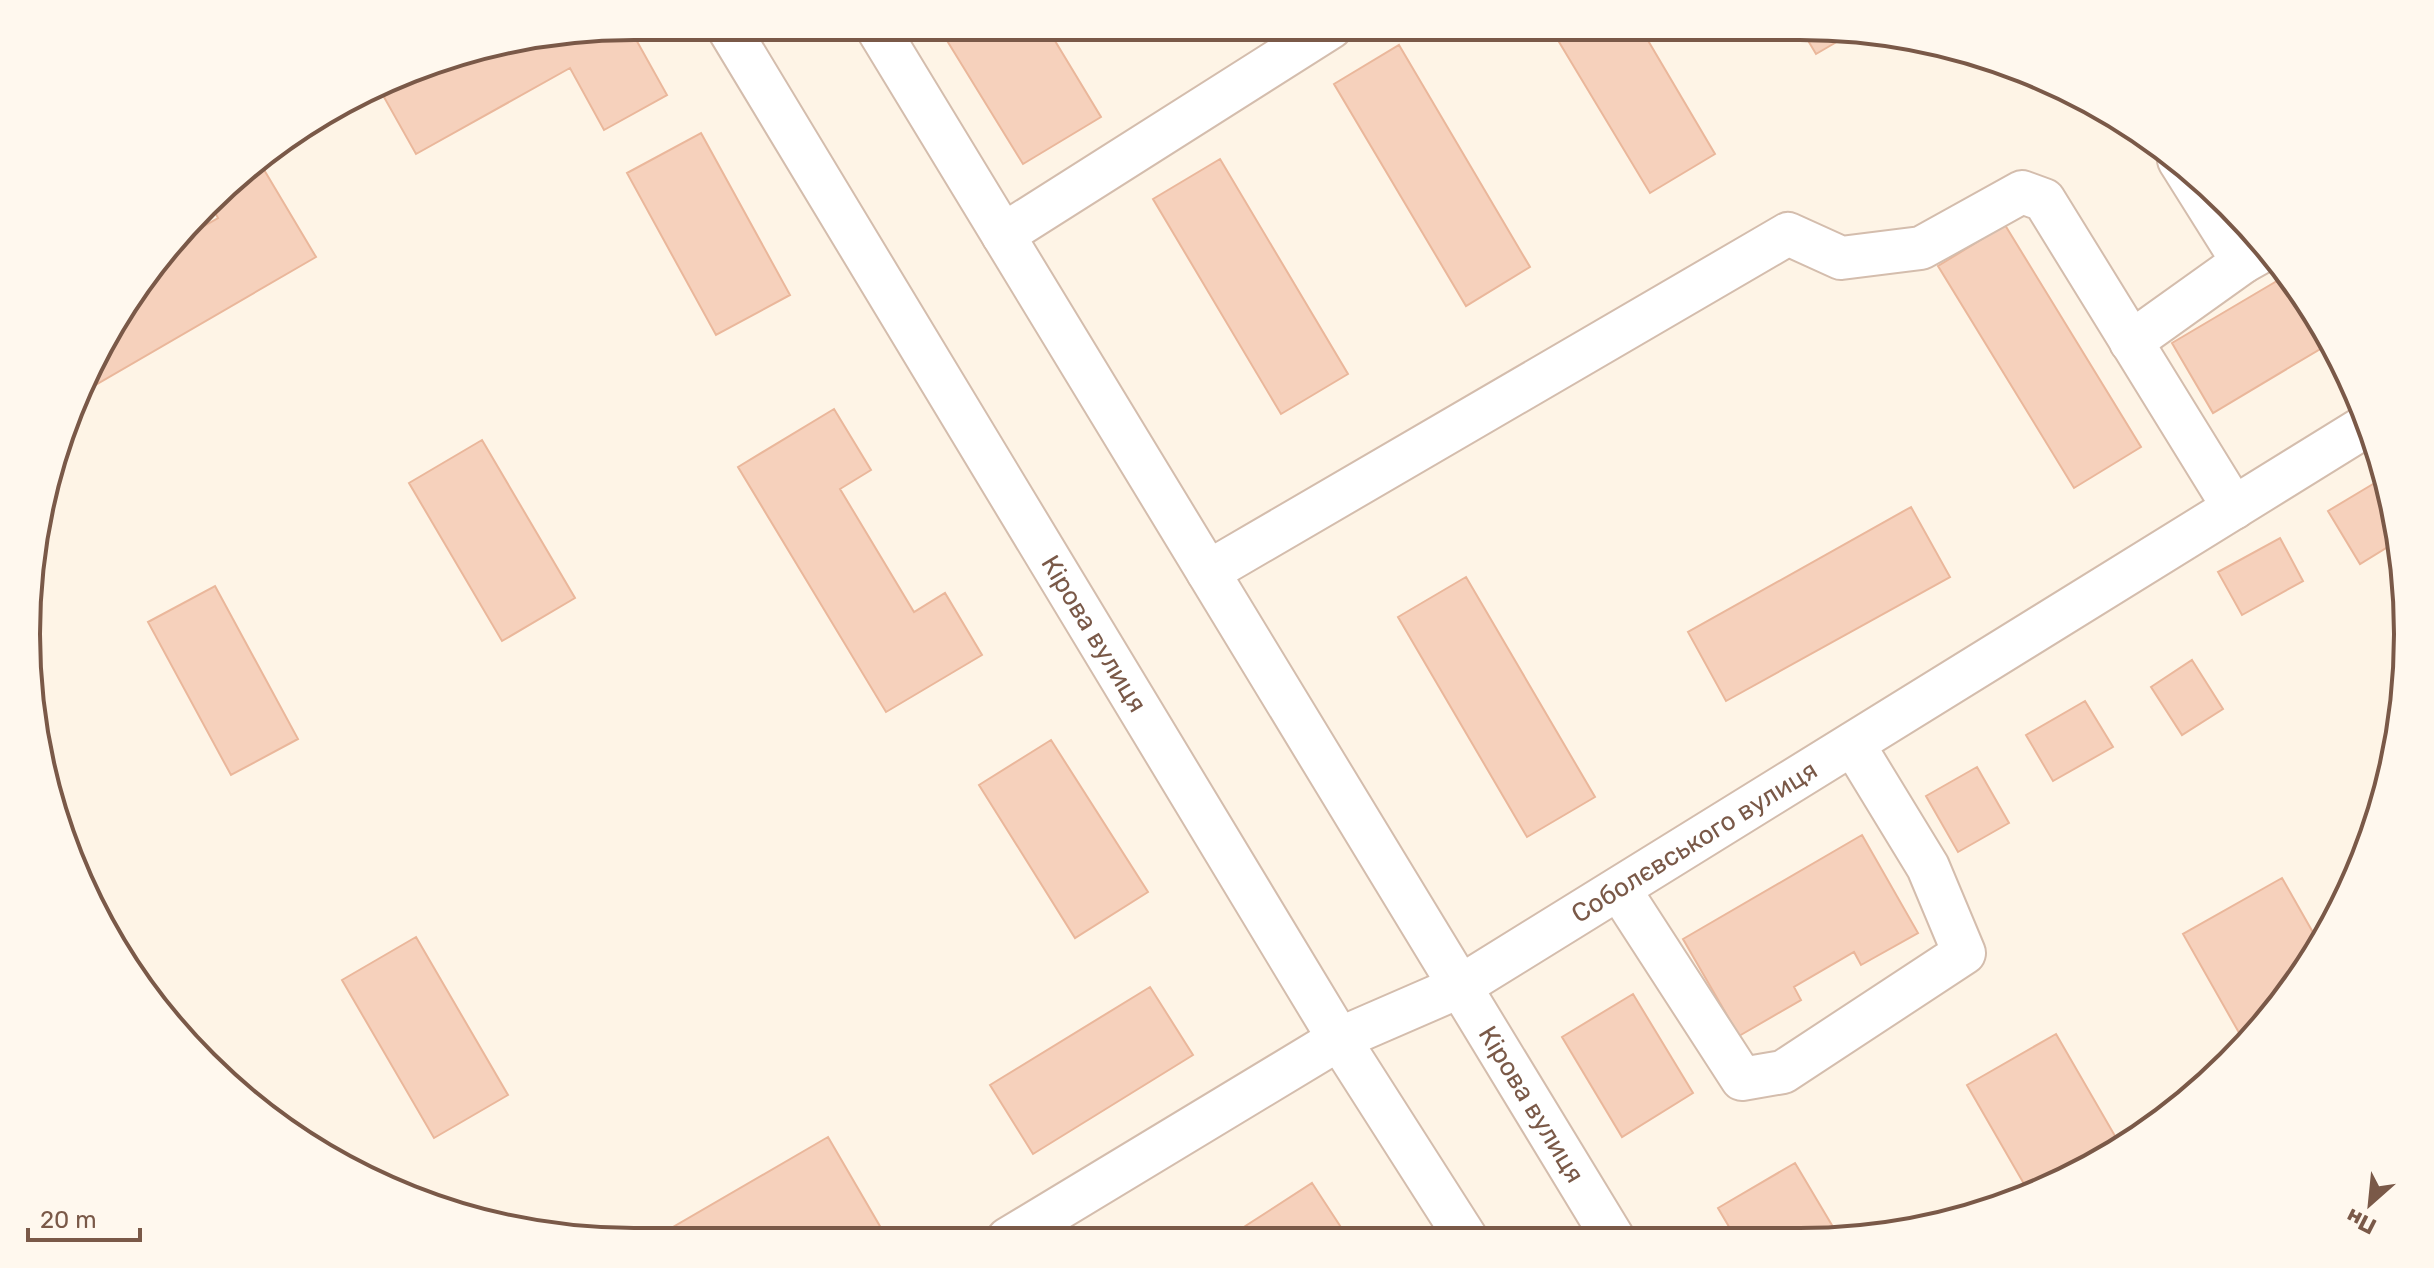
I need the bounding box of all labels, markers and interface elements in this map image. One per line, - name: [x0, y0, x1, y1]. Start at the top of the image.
- street label: Кірова вулиця: [1035, 550, 1153, 718]
- street label: Соболєвського вулиця: [1566, 754, 1823, 929]
- street label: Кірова вулиця: [1472, 1020, 1591, 1188]
- north arrow: [2330, 1164, 2410, 1244]
- scale bar: [28, 1192, 140, 1242]
- text: Пн: [2341, 1202, 2381, 1240]
- text: 20 m: [40, 1206, 97, 1234]

